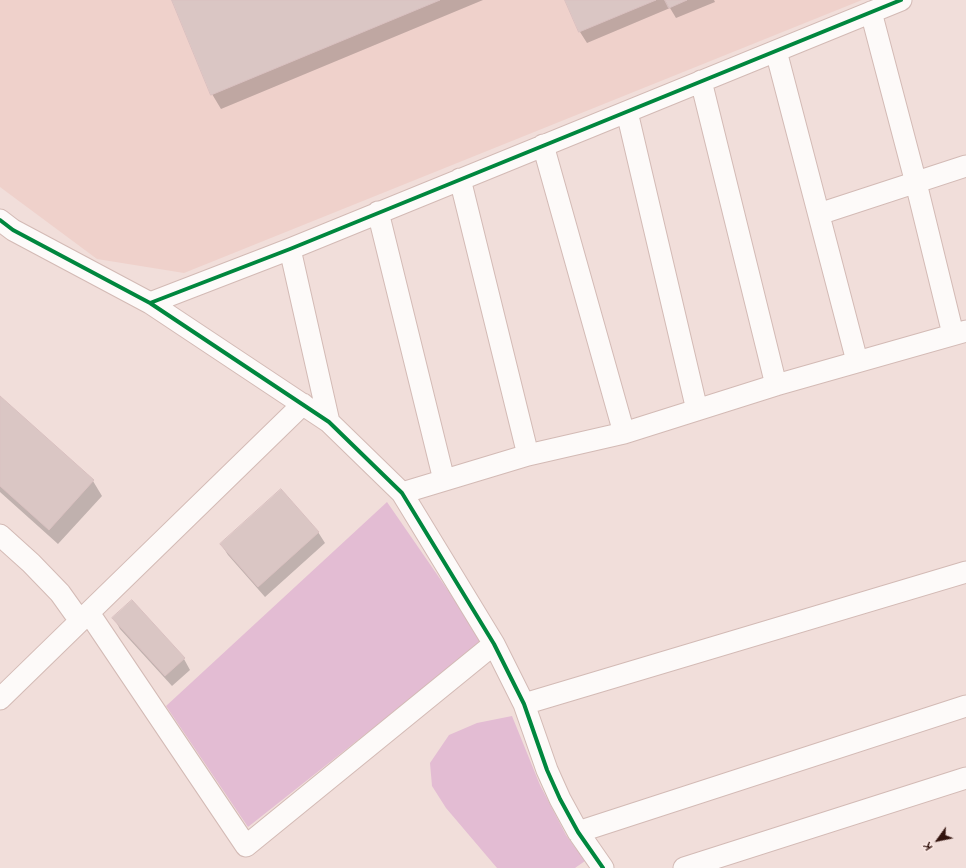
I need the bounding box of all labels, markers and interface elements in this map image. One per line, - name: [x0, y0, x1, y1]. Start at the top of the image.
- north arrow: [918, 820, 958, 860]
- text: K: [920, 840, 936, 853]

